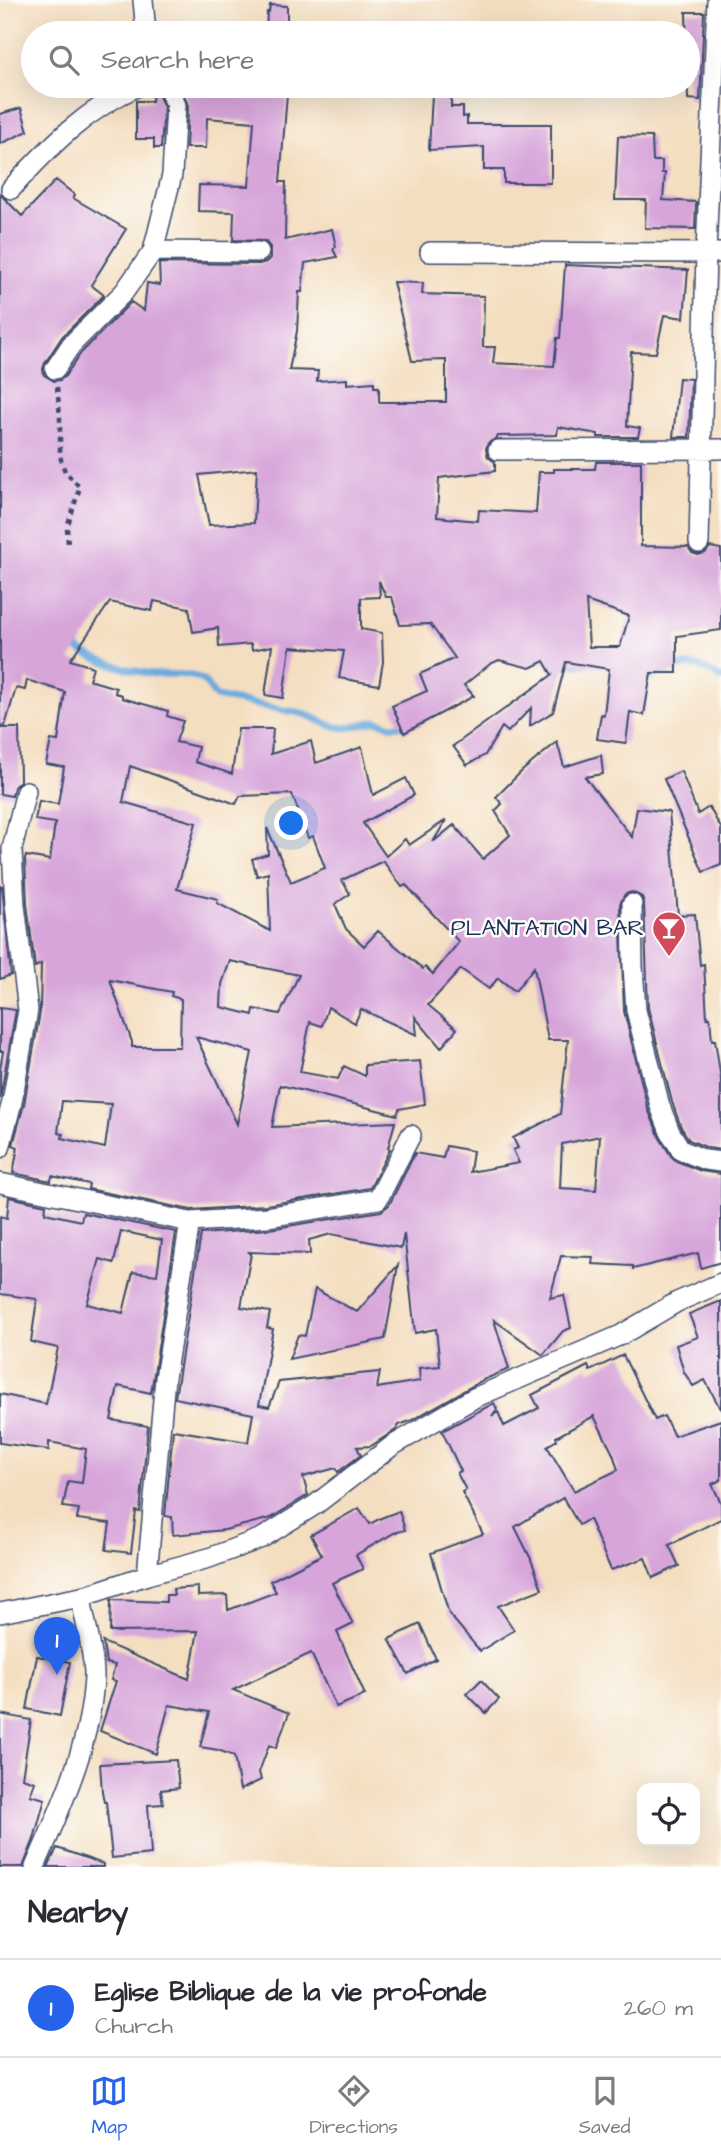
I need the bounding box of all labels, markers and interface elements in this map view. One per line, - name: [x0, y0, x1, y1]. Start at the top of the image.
- search box: [21, 21, 700, 98]
- icon: search: [45, 41, 83, 79]
- text: Search here: [101, 42, 254, 78]
- your location: [274, 806, 308, 840]
- bar icon: PLANTATION BAR: [650, 909, 688, 958]
- place label: PLANTATION BAR: [451, 912, 644, 944]
- pin: 1: [34, 1617, 80, 1675]
- map controls: [637, 1783, 700, 1846]
- button: locate: [637, 1783, 700, 1846]
- text: Nearby: [28, 1892, 128, 1934]
- text: Eglise Biblique de la vie profonde: [95, 1974, 487, 2010]
- text: 1: [50, 1992, 52, 2024]
- text: 260 m: [624, 1992, 693, 2024]
- text: Church: [95, 2010, 173, 2042]
- tab: Map: [90, 2072, 128, 2141]
- tab: Directions: [309, 2072, 398, 2141]
- tab: Saved: [579, 2072, 630, 2141]

